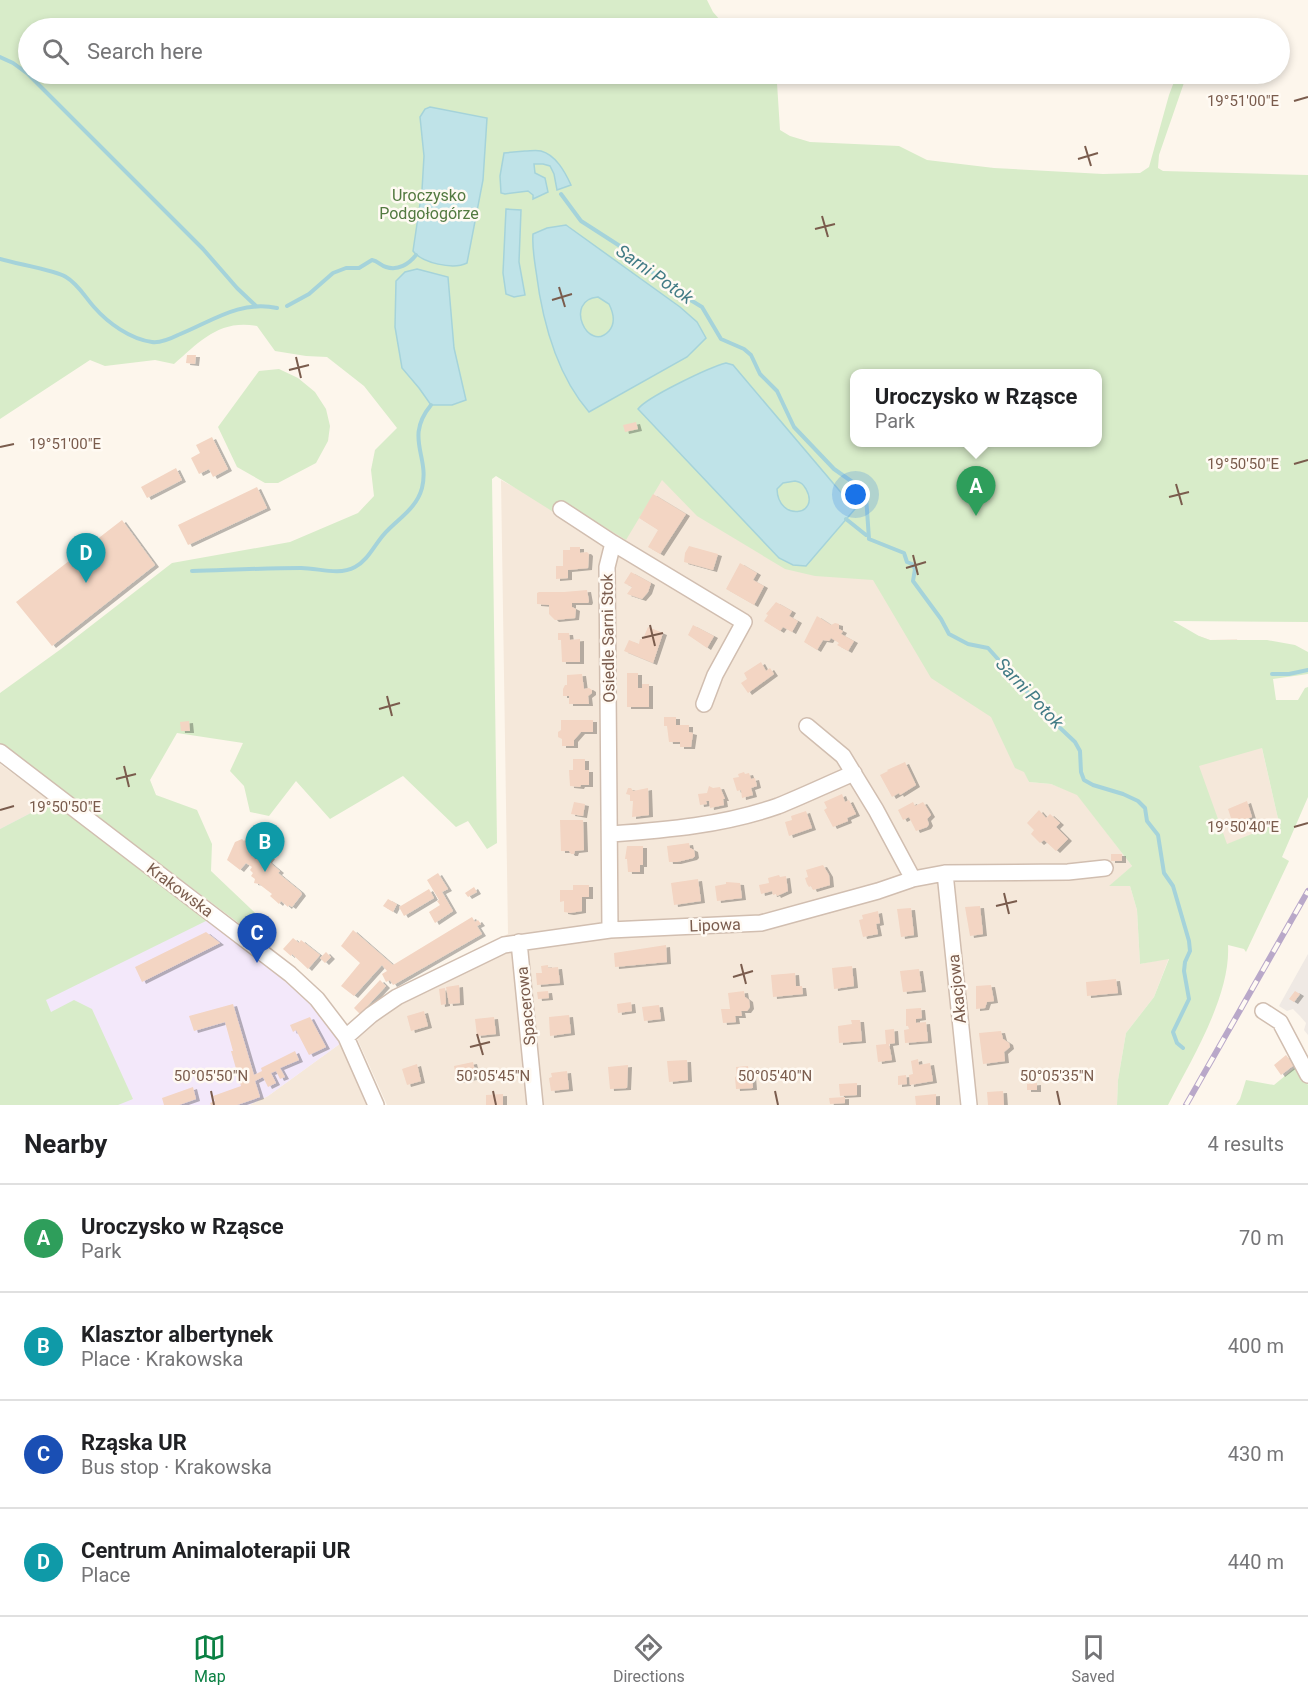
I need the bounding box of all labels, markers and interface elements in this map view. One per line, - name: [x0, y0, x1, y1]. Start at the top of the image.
- search box: [18, 18, 1290, 84]
- icon: search: [39, 35, 72, 68]
- text: Search here: [87, 39, 203, 64]
- text: 19°51'00"E: [1207, 92, 1280, 110]
- park label: Uroczysko Podgołogórze: [379, 186, 479, 223]
- water label: Sarni Potok: [612, 240, 699, 309]
- popup: [850, 369, 1102, 447]
- text: Uroczysko w Rząsce: [875, 384, 1077, 409]
- text: Park: [875, 409, 915, 433]
- text: 19°51'00"E: [29, 435, 102, 453]
- text: 19°50'50"E: [1207, 455, 1280, 473]
- pin: A: [956, 466, 996, 516]
- your location: [841, 480, 870, 509]
- pin: D: [66, 534, 106, 583]
- street label: Osiedle Sarni Stok: [597, 572, 619, 703]
- water label: Sarni Potok: [992, 653, 1069, 734]
- text: 19°50'50"E: [29, 798, 102, 816]
- text: 19°50'40"E: [1207, 818, 1280, 836]
- pin: B: [246, 822, 284, 872]
- street label: Krakowska: [143, 859, 217, 921]
- pin: C: [238, 914, 276, 963]
- street label: Lipowa: [689, 915, 741, 935]
- street label: Akacjowa: [944, 954, 970, 1024]
- street label: Spacerowa: [512, 966, 540, 1046]
- text: 50°05'50"N: [174, 1067, 248, 1085]
- text: 50°05'45"N: [456, 1067, 530, 1085]
- text: 50°05'40"N: [738, 1067, 812, 1085]
- text: 50°05'35"N: [1020, 1067, 1094, 1085]
- text: Nearby: [24, 1129, 107, 1159]
- text: 4 results: [1208, 1132, 1284, 1156]
- text: Uroczysko w Rząsce: [81, 1214, 284, 1239]
- text: A: [37, 1226, 50, 1250]
- text: 70 m: [1239, 1226, 1284, 1250]
- text: Park: [81, 1239, 121, 1263]
- text: Klasztor albertynek: [81, 1322, 273, 1347]
- text: B: [37, 1334, 50, 1358]
- text: 400 m: [1228, 1334, 1284, 1358]
- text: Place · Krakowska: [81, 1347, 243, 1371]
- text: Rząska UR: [81, 1430, 187, 1455]
- text: C: [37, 1442, 50, 1466]
- text: 430 m: [1228, 1442, 1284, 1466]
- text: Bus stop · Krakowska: [81, 1455, 272, 1479]
- text: Centrum Animaloterapii UR: [81, 1538, 351, 1563]
- text: D: [37, 1550, 50, 1574]
- text: 440 m: [1228, 1550, 1284, 1574]
- text: Place: [81, 1563, 130, 1587]
- tab: Map: [193, 1631, 226, 1686]
- tab: Directions: [613, 1631, 685, 1686]
- tab: Saved: [1071, 1631, 1115, 1686]

